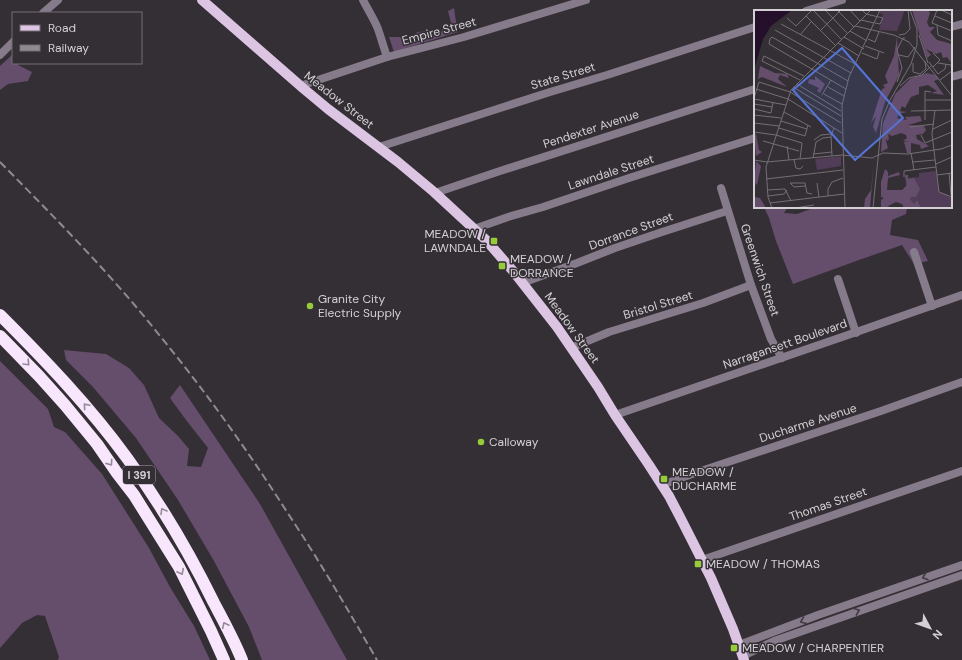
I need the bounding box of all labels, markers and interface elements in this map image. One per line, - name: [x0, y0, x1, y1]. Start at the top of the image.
- inset map: [754, 10, 952, 208]
- legend: [12, 12, 142, 64]
- street label: Empire Street: [400, 13, 478, 49]
- text: Road: [48, 20, 76, 36]
- text: Railway: [48, 40, 89, 56]
- street label: State Street: [529, 59, 597, 93]
- street label: Meadow Street: [301, 68, 377, 132]
- street label: Pendexter Avenue: [541, 106, 641, 152]
- street label: Lawndale Street: [566, 150, 656, 193]
- street label: Dorrance Street: [587, 208, 676, 254]
- street label: Greenwich Street: [737, 222, 783, 319]
- place label: MEADOW / LAWNDALE: [424, 226, 486, 256]
- marker: MEADOW / LAWNDALE: [489, 236, 499, 246]
- place label: MEADOW / DORRANCE: [510, 251, 574, 281]
- marker: MEADOW / DORRANCE: [497, 261, 507, 271]
- street label: Bristol Street: [621, 287, 695, 323]
- street label: Meadow Street: [541, 289, 603, 367]
- place label: Granite City Electric Supply: [318, 291, 402, 321]
- marker: Granite City Electric Supply: [305, 301, 315, 311]
- street label: Narragansett Boulevard: [721, 315, 849, 373]
- one-way arrow: [23, 358, 30, 366]
- street label: Ducharme Avenue: [757, 400, 859, 446]
- one-way arrow: [83, 404, 90, 411]
- place label: Calloway: [489, 434, 539, 450]
- marker: Calloway: [476, 437, 486, 447]
- one-way arrow: [105, 459, 112, 466]
- place label: MEADOW / DUCHARME: [672, 464, 737, 494]
- road number: I 391: [123, 466, 155, 484]
- marker: MEADOW / DUCHARME: [659, 474, 669, 484]
- street label: Thomas Street: [787, 483, 869, 525]
- one-way arrow: [160, 508, 167, 515]
- place label: MEADOW / THOMAS: [706, 556, 820, 572]
- marker: MEADOW / THOMAS: [693, 559, 703, 569]
- one-way arrow: [176, 568, 184, 575]
- one-way arrow: [922, 572, 929, 581]
- one-way arrow: [854, 608, 861, 616]
- north arrow: [910, 608, 950, 648]
- one-way arrow: [799, 616, 806, 624]
- one-way arrow: [222, 621, 230, 629]
- text: N: [930, 627, 945, 642]
- place label: MEADOW / CHARPENTIER: [742, 640, 884, 656]
- marker: MEADOW / CHARPENTIER: [729, 643, 739, 653]

